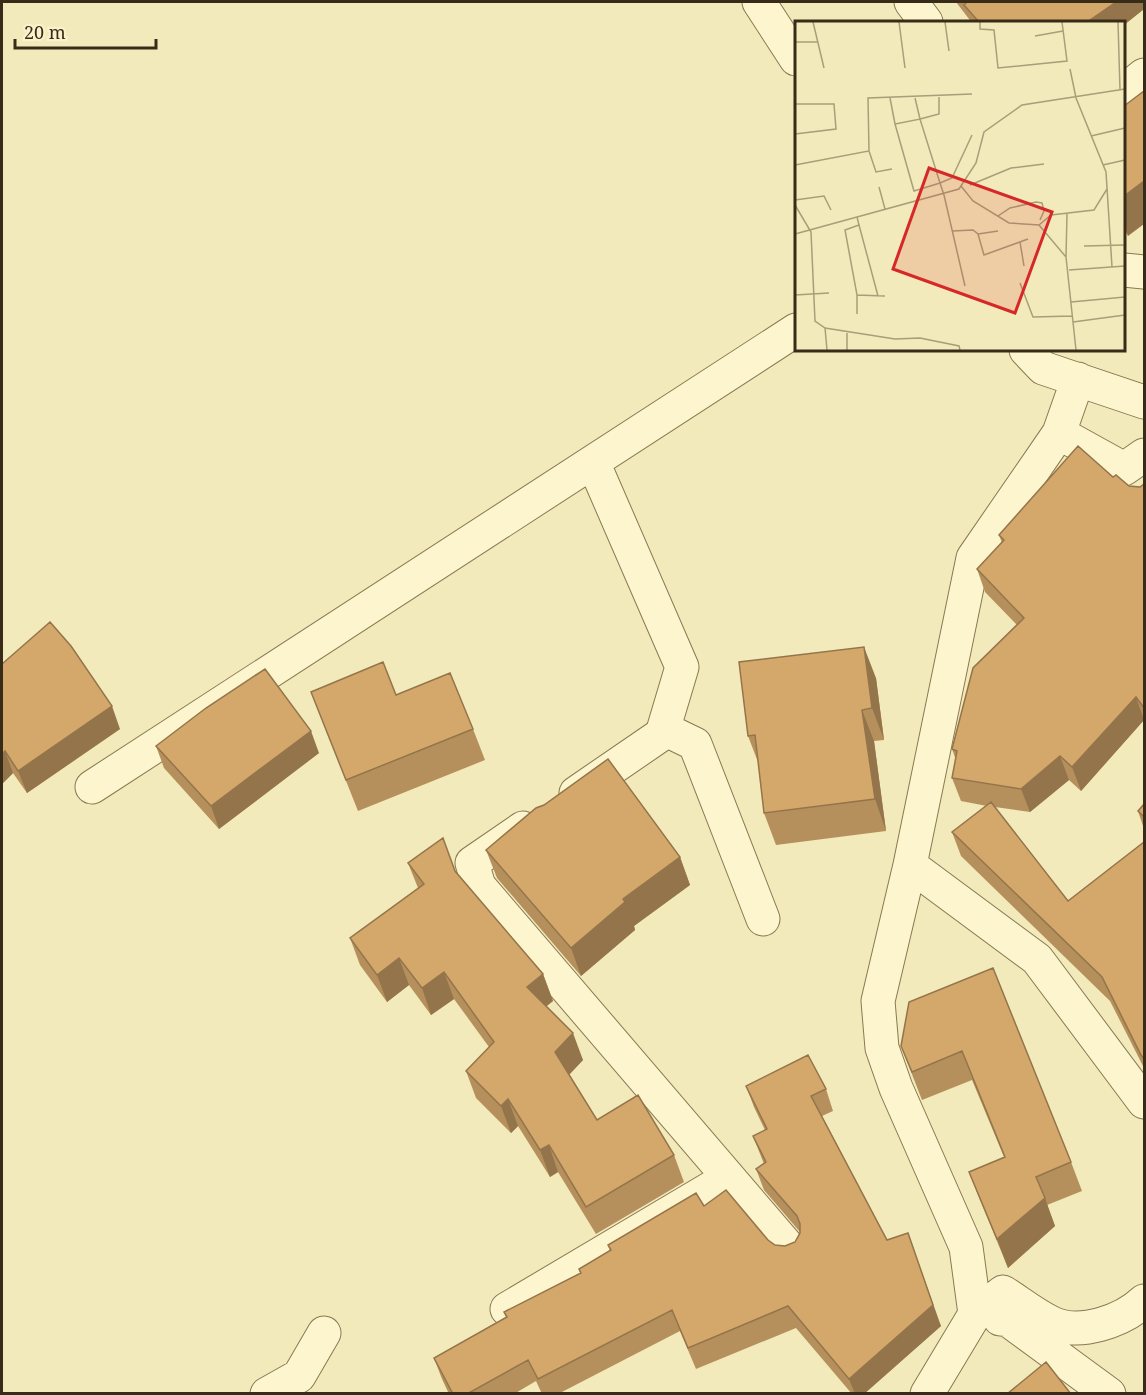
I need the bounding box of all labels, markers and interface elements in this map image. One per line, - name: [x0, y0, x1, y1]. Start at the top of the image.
- scale bar: [15, 12, 156, 50]
- text: 20 m: [24, 20, 66, 44]
- inset map: [795, 21, 1125, 351]

